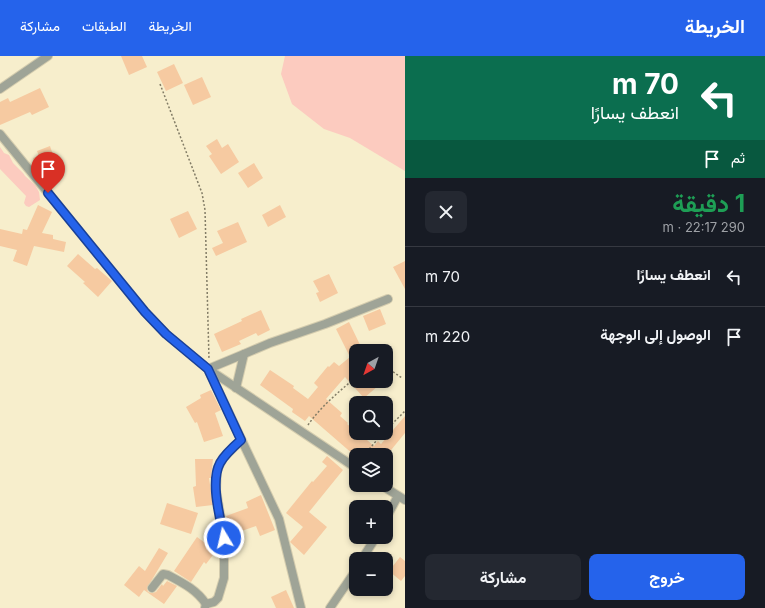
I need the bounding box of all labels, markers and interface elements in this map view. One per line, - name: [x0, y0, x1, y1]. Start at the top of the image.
- text: الخريطة: [685, 15, 745, 38]
- text: مشاركة: [20, 17, 60, 34]
- text: الطبقات: [82, 17, 126, 34]
- text: الخريطة: [148, 17, 192, 34]
- text: 70 m: [612, 67, 679, 101]
- icon: left: [693, 72, 745, 124]
- text: انعطف يسارًا: [591, 102, 679, 123]
- icon: arrive: [701, 148, 723, 170]
- text: ثم: [731, 148, 745, 167]
- pin: [31, 152, 65, 193]
- icon: arrive: [37, 158, 59, 180]
- text: 1 دقيقة: [672, 189, 745, 218]
- button: close: [425, 191, 467, 233]
- text: 290 m · 22:17: [662, 219, 745, 235]
- text: انعطف يسارًا: [636, 265, 711, 284]
- icon: left: [723, 266, 745, 288]
- text: 70 m: [425, 267, 460, 286]
- text: الوصول إلى الوجهة: [600, 325, 711, 344]
- icon: arrive: [723, 326, 745, 348]
- text: 220 m: [425, 327, 470, 346]
- north arrow: [349, 344, 393, 388]
- map controls: [349, 344, 393, 596]
- button: search: [349, 396, 393, 440]
- button: layers: [349, 448, 393, 492]
- button: +: [349, 500, 393, 544]
- position arrow: [203, 517, 245, 559]
- button: −: [349, 552, 393, 596]
- button: مشاركة: [425, 554, 581, 600]
- button: خروج: [589, 554, 745, 600]

